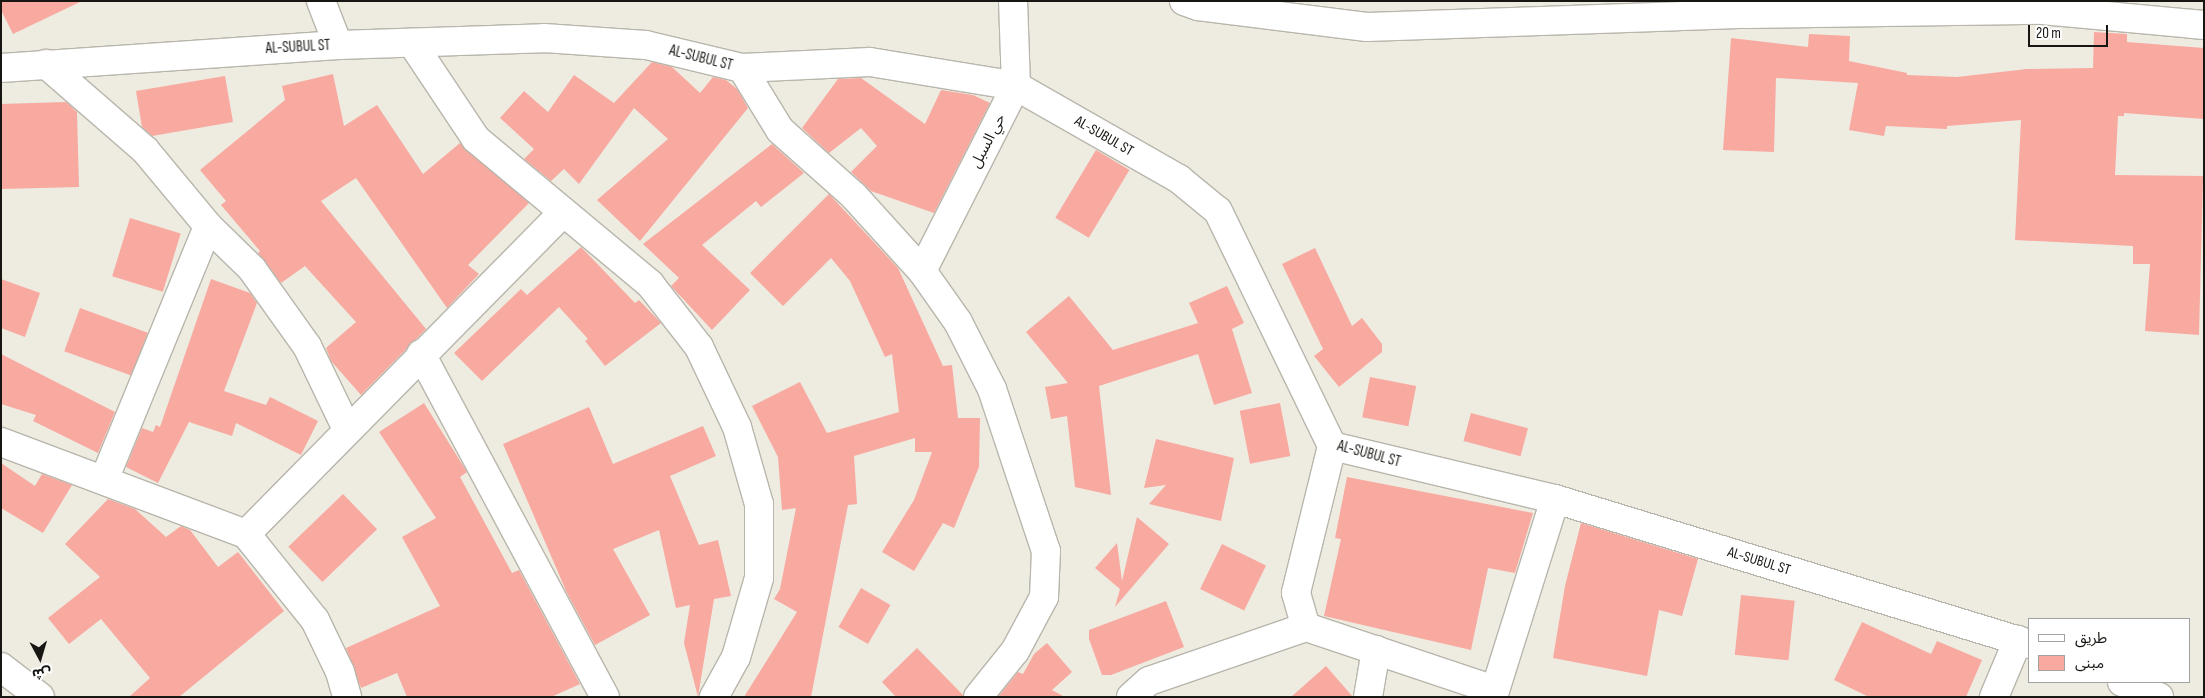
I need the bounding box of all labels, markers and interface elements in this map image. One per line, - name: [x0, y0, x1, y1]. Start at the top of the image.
- scale bar: [2030, 15, 2110, 47]
- text: 20 m: [2036, 24, 2061, 43]
- street label: AL-SUBUL ST: [265, 36, 331, 58]
- street label: AL-SUBUL ST: [667, 41, 735, 75]
- street label: حي السبل: [967, 111, 1009, 171]
- street label: AL-SUBUL ST: [1071, 112, 1137, 160]
- street label: AL-SUBUL ST: [1335, 437, 1403, 471]
- street label: AL-SUBUL ST: [1725, 543, 1793, 579]
- legend: [2028, 618, 2190, 683]
- text: طريق: [2075, 629, 2107, 648]
- north arrow: [15, 633, 65, 683]
- text: مبنى: [2075, 654, 2104, 673]
- text: ش: [31, 664, 52, 683]

